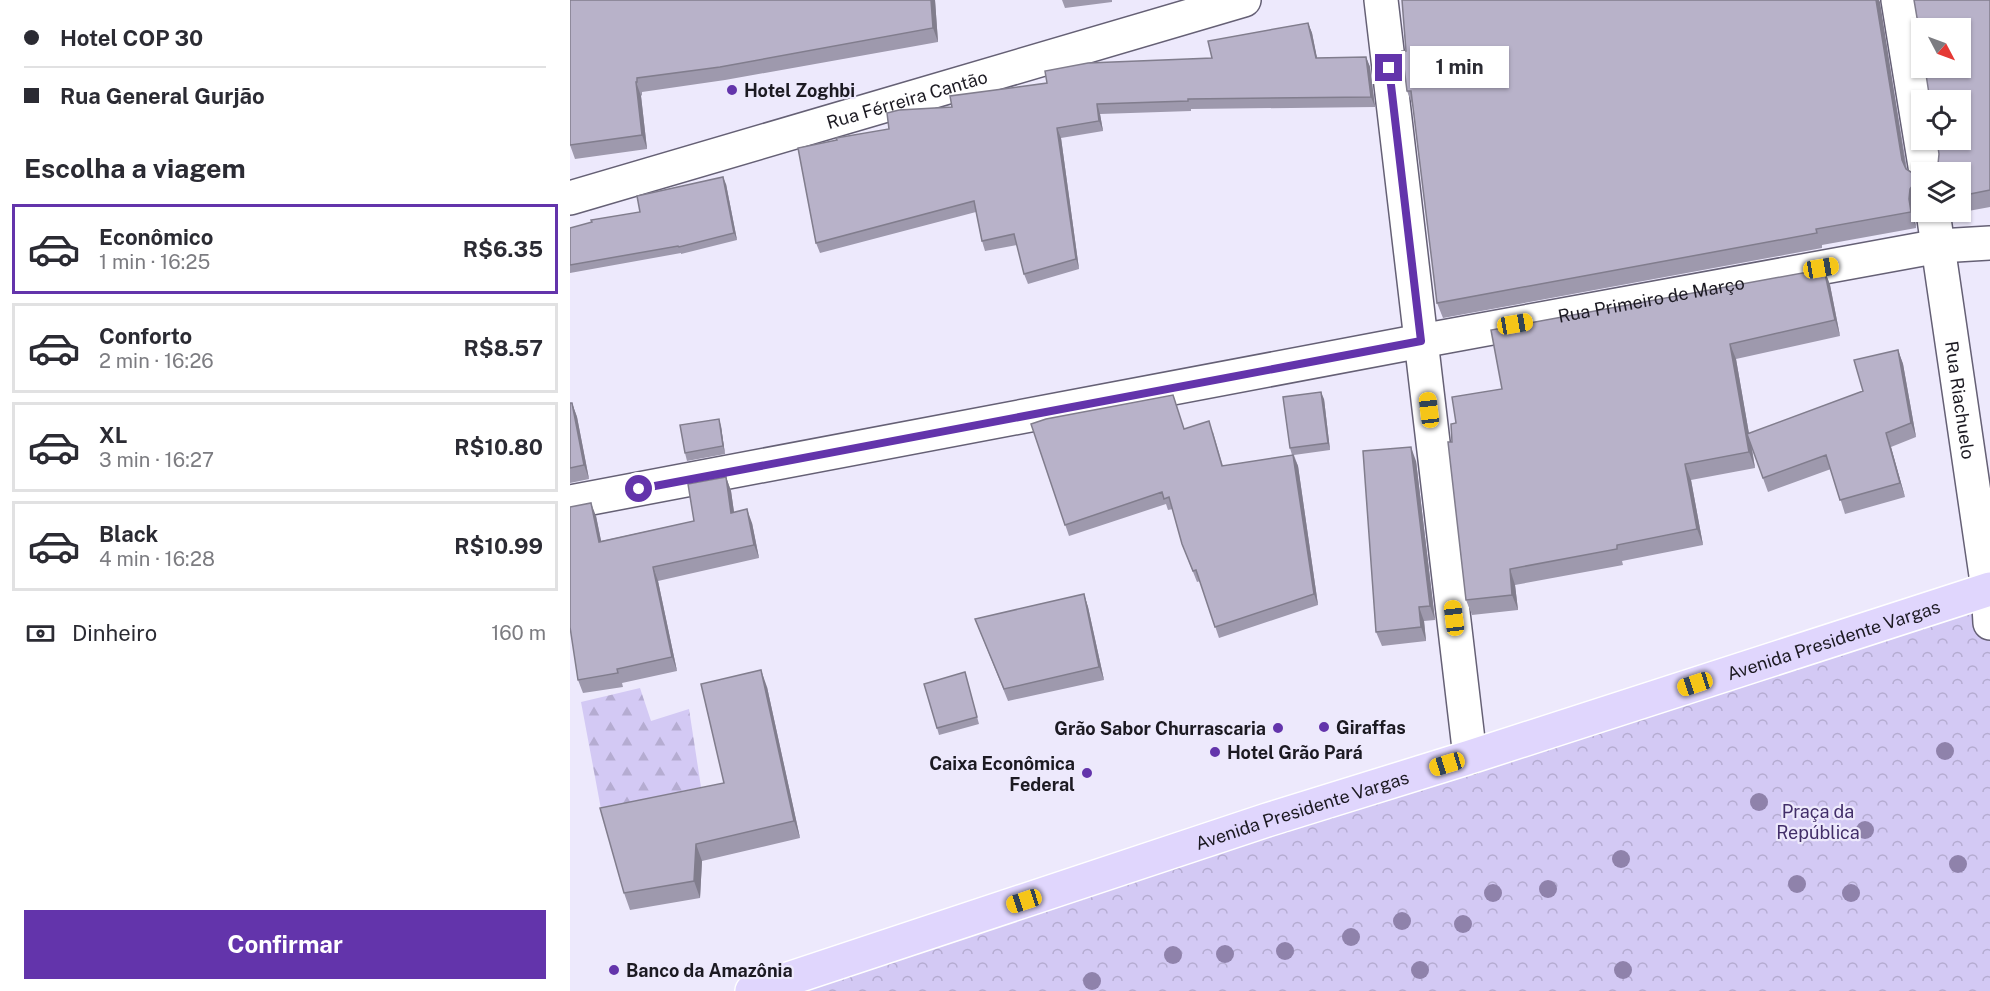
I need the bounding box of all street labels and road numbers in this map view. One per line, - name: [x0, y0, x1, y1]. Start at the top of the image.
- street label: Rua Férreira Cantão: [824, 66, 990, 133]
- street label: Rua Primeiro de Março: [1556, 271, 1746, 326]
- street label: Rua Riachuelo: [1941, 339, 1979, 461]
- street label: Avenida Presidente Vargas: [1724, 595, 1942, 684]
- street label: Avenida Presidente Vargas: [1193, 766, 1411, 854]

